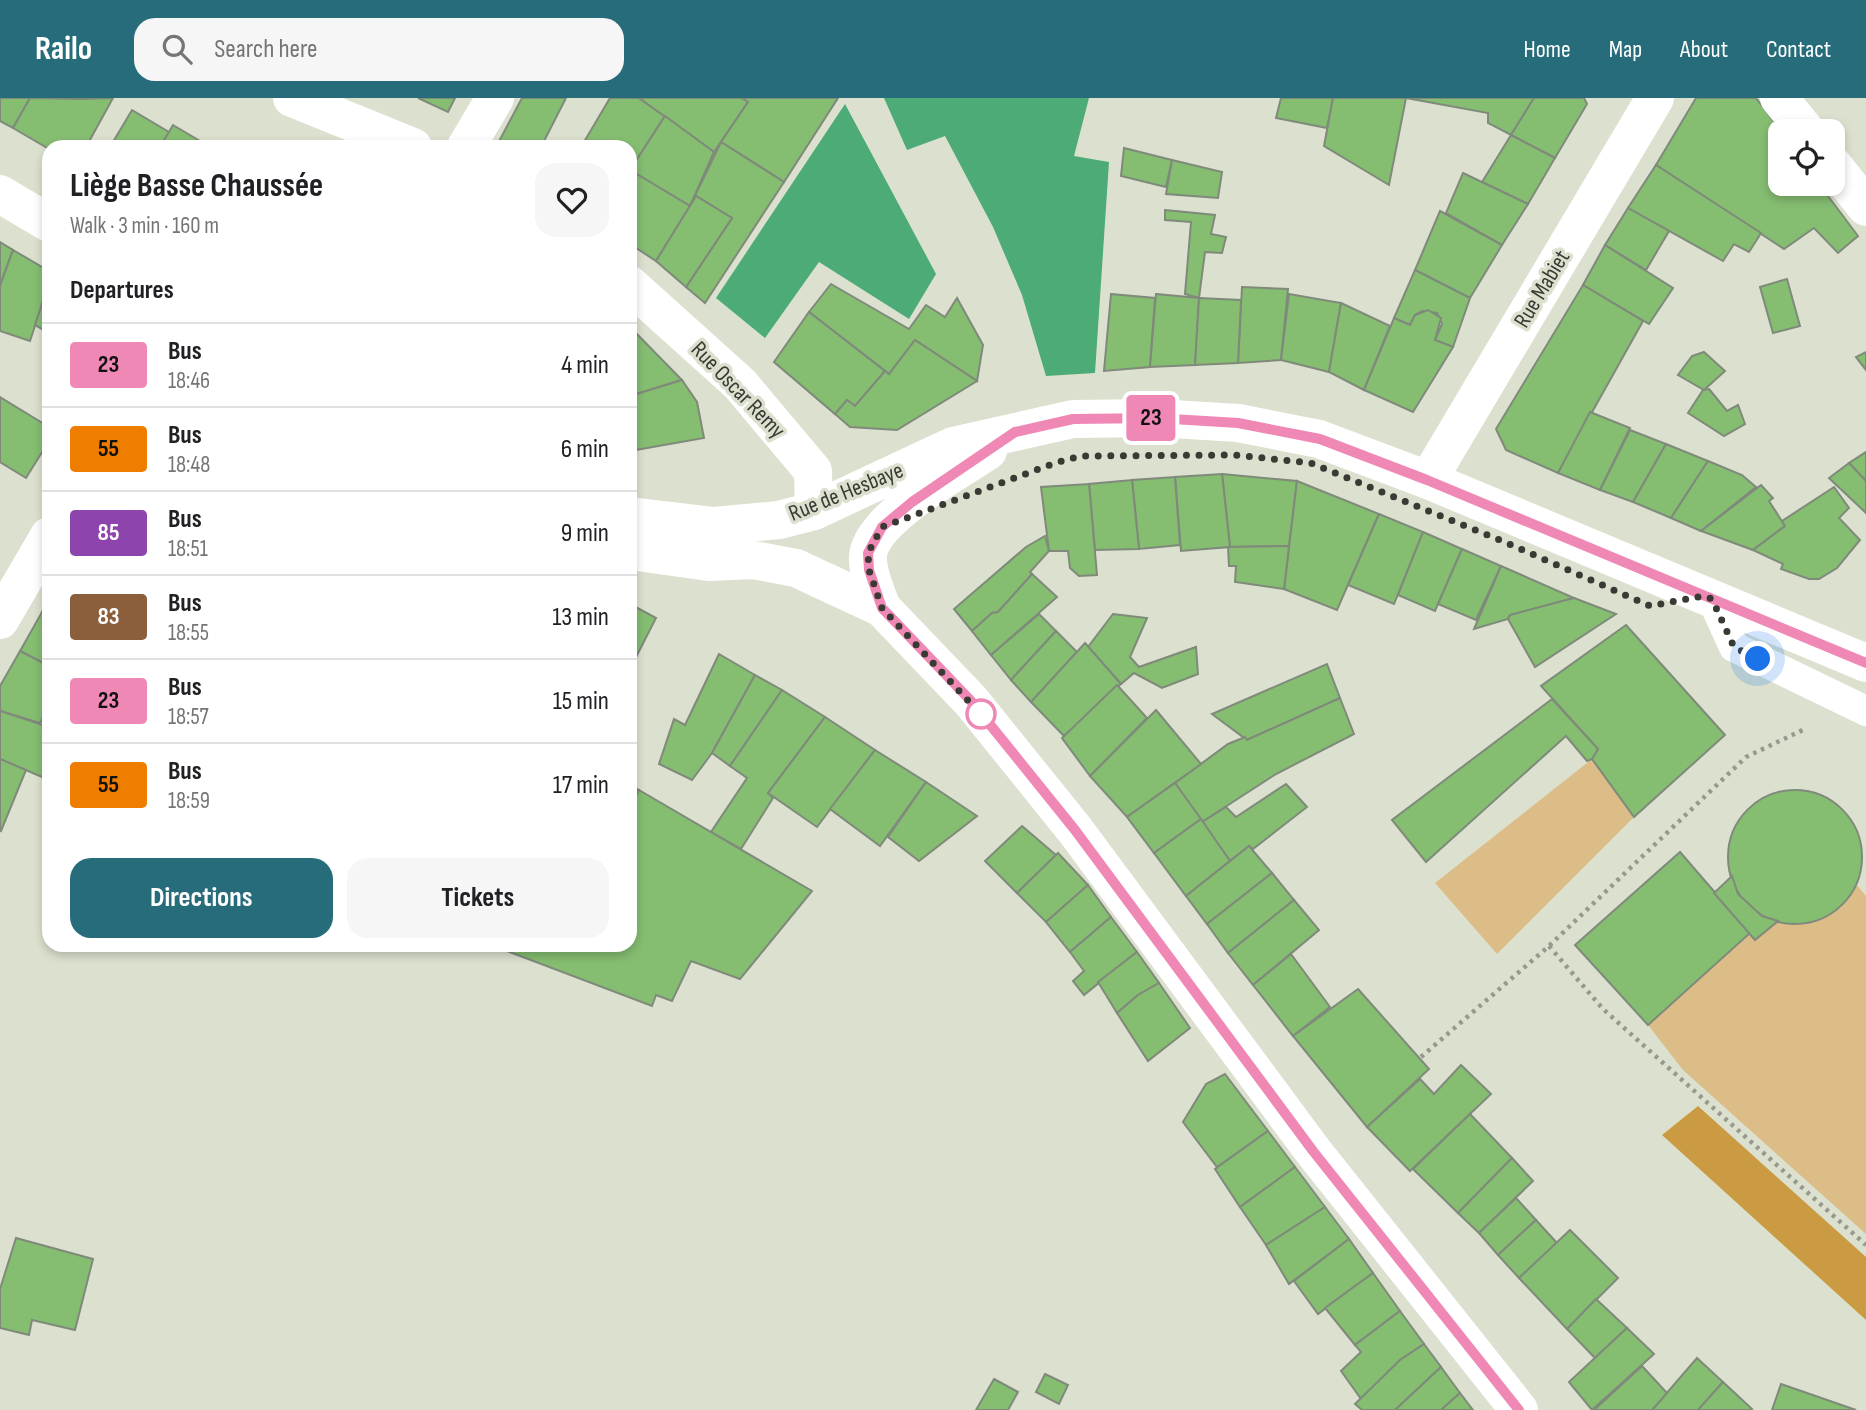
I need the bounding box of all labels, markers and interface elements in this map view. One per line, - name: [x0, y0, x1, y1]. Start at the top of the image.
- search box: [134, 18, 624, 81]
- text: Railo: [35, 29, 92, 69]
- icon: search: [158, 30, 196, 68]
- text: Search here: [214, 34, 318, 65]
- text: Home: [1523, 35, 1571, 64]
- text: Map: [1609, 35, 1642, 64]
- text: About: [1680, 35, 1728, 64]
- text: Contact: [1766, 35, 1831, 64]
- map controls: [1768, 119, 1845, 196]
- button: locate: [1768, 119, 1845, 196]
- button: heart: [535, 163, 609, 237]
- text: Liège Basse Chaussée: [70, 166, 323, 206]
- text: Walk · 3 min · 160 m: [70, 212, 219, 240]
- street label: Rue Mabiet: [1508, 245, 1576, 333]
- text: Departures: [70, 275, 174, 306]
- text: Bus: [168, 336, 202, 367]
- street label: Rue Oscar Remy: [685, 336, 791, 444]
- text: 23: [98, 350, 119, 379]
- text: 4 min: [561, 350, 609, 381]
- text: 18:46: [168, 367, 210, 395]
- line badge: 23: [1120, 395, 1182, 441]
- text: 23: [1140, 403, 1162, 432]
- text: Bus: [168, 420, 202, 451]
- text: 55: [98, 434, 119, 463]
- text: 6 min: [561, 434, 609, 465]
- text: 18:48: [168, 451, 210, 479]
- street label: Rue de Hesbaye: [785, 456, 907, 528]
- text: Bus: [168, 504, 202, 535]
- text: 85: [98, 518, 119, 547]
- text: 9 min: [561, 518, 609, 549]
- text: 18:51: [168, 535, 208, 563]
- text: Bus: [168, 588, 202, 619]
- text: 83: [97, 602, 120, 631]
- text: 13 min: [552, 602, 609, 633]
- text: 18:55: [168, 619, 209, 647]
- your location: [1740, 641, 1775, 676]
- text: Bus: [168, 672, 202, 703]
- text: 23: [98, 686, 119, 715]
- text: 15 min: [553, 686, 609, 717]
- unlabelled marker: [966, 699, 996, 729]
- text: 18:57: [168, 703, 209, 731]
- text: Bus: [168, 756, 202, 787]
- text: 55: [98, 770, 119, 799]
- text: 17 min: [553, 770, 609, 801]
- text: 18:59: [168, 787, 210, 815]
- button: Directions: [70, 858, 333, 938]
- button: Tickets: [347, 858, 609, 938]

